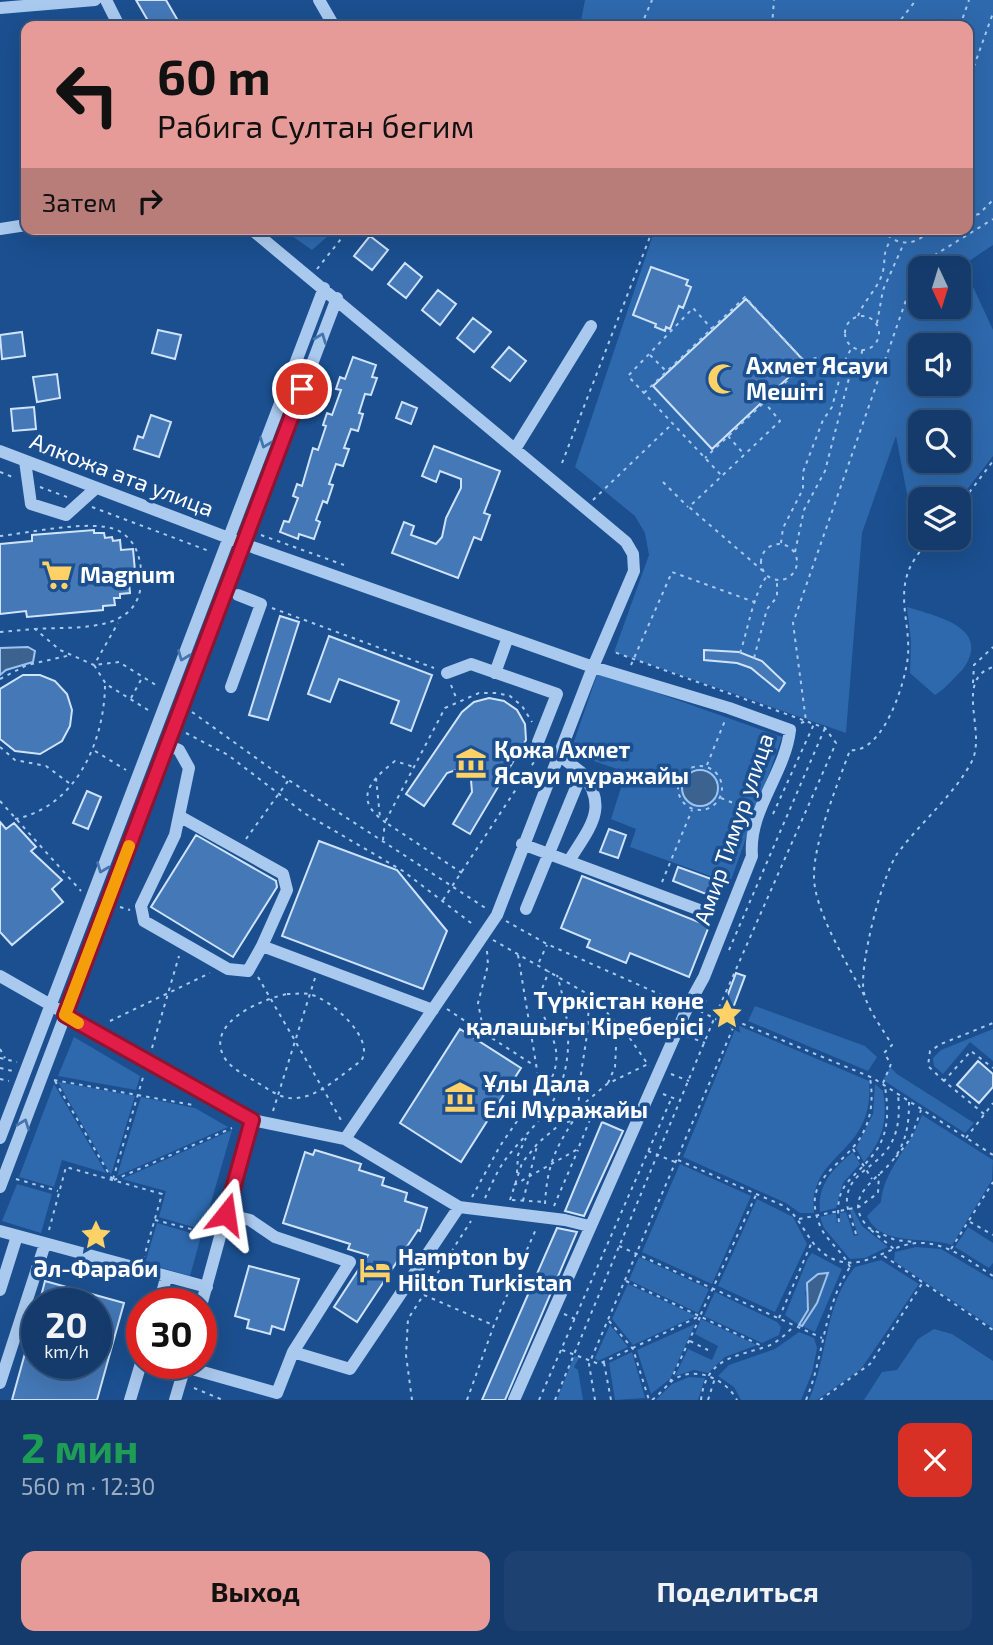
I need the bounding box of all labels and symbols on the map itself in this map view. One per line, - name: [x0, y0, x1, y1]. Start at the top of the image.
- north arrow: [908, 256, 971, 318]
- one-way arrow: [313, 333, 327, 345]
- place label: Ахмет Ясауи Мешіті: [746, 351, 888, 405]
- pin: [272, 359, 332, 419]
- mosque icon: Ахмет Ясауи Мешіті: [706, 362, 740, 396]
- street label: Алкожа ата улица: [26, 426, 218, 523]
- one-way arrow: [259, 437, 273, 449]
- supermarket icon: Magnum: [40, 558, 74, 592]
- place label: Magnum: [80, 560, 175, 588]
- one-way arrow: [178, 649, 192, 661]
- street label: Амир Тимур улица: [687, 729, 780, 928]
- place label: Қожа Ахмет Ясауи мұражайы: [494, 735, 689, 789]
- museum icon: Қожа Ахмет Ясауи мұражайы: [454, 746, 488, 780]
- one-way arrow: [97, 862, 111, 874]
- place label: Түркістан көне қалашығы Кіреберісі: [466, 986, 704, 1040]
- place icon: Түркістан көне қалашығы Кіреберісі: [710, 997, 744, 1031]
- place label: Ұлы Дала Елі Мұражайы: [483, 1069, 648, 1123]
- museum icon: Ұлы Дала Елі Мұражайы: [443, 1080, 477, 1114]
- one-way arrow: [16, 1118, 30, 1130]
- position arrow: [189, 1177, 263, 1251]
- place icon: Әл-Фараби: [79, 1218, 113, 1252]
- place label: Hampton by Hilton Turkistan: [398, 1242, 572, 1296]
- hotel icon: Hampton by Hilton Turkistan: [358, 1253, 392, 1287]
- place label: Әл-Фараби: [34, 1254, 158, 1282]
- speed limit sign: 30: [126, 1288, 217, 1379]

